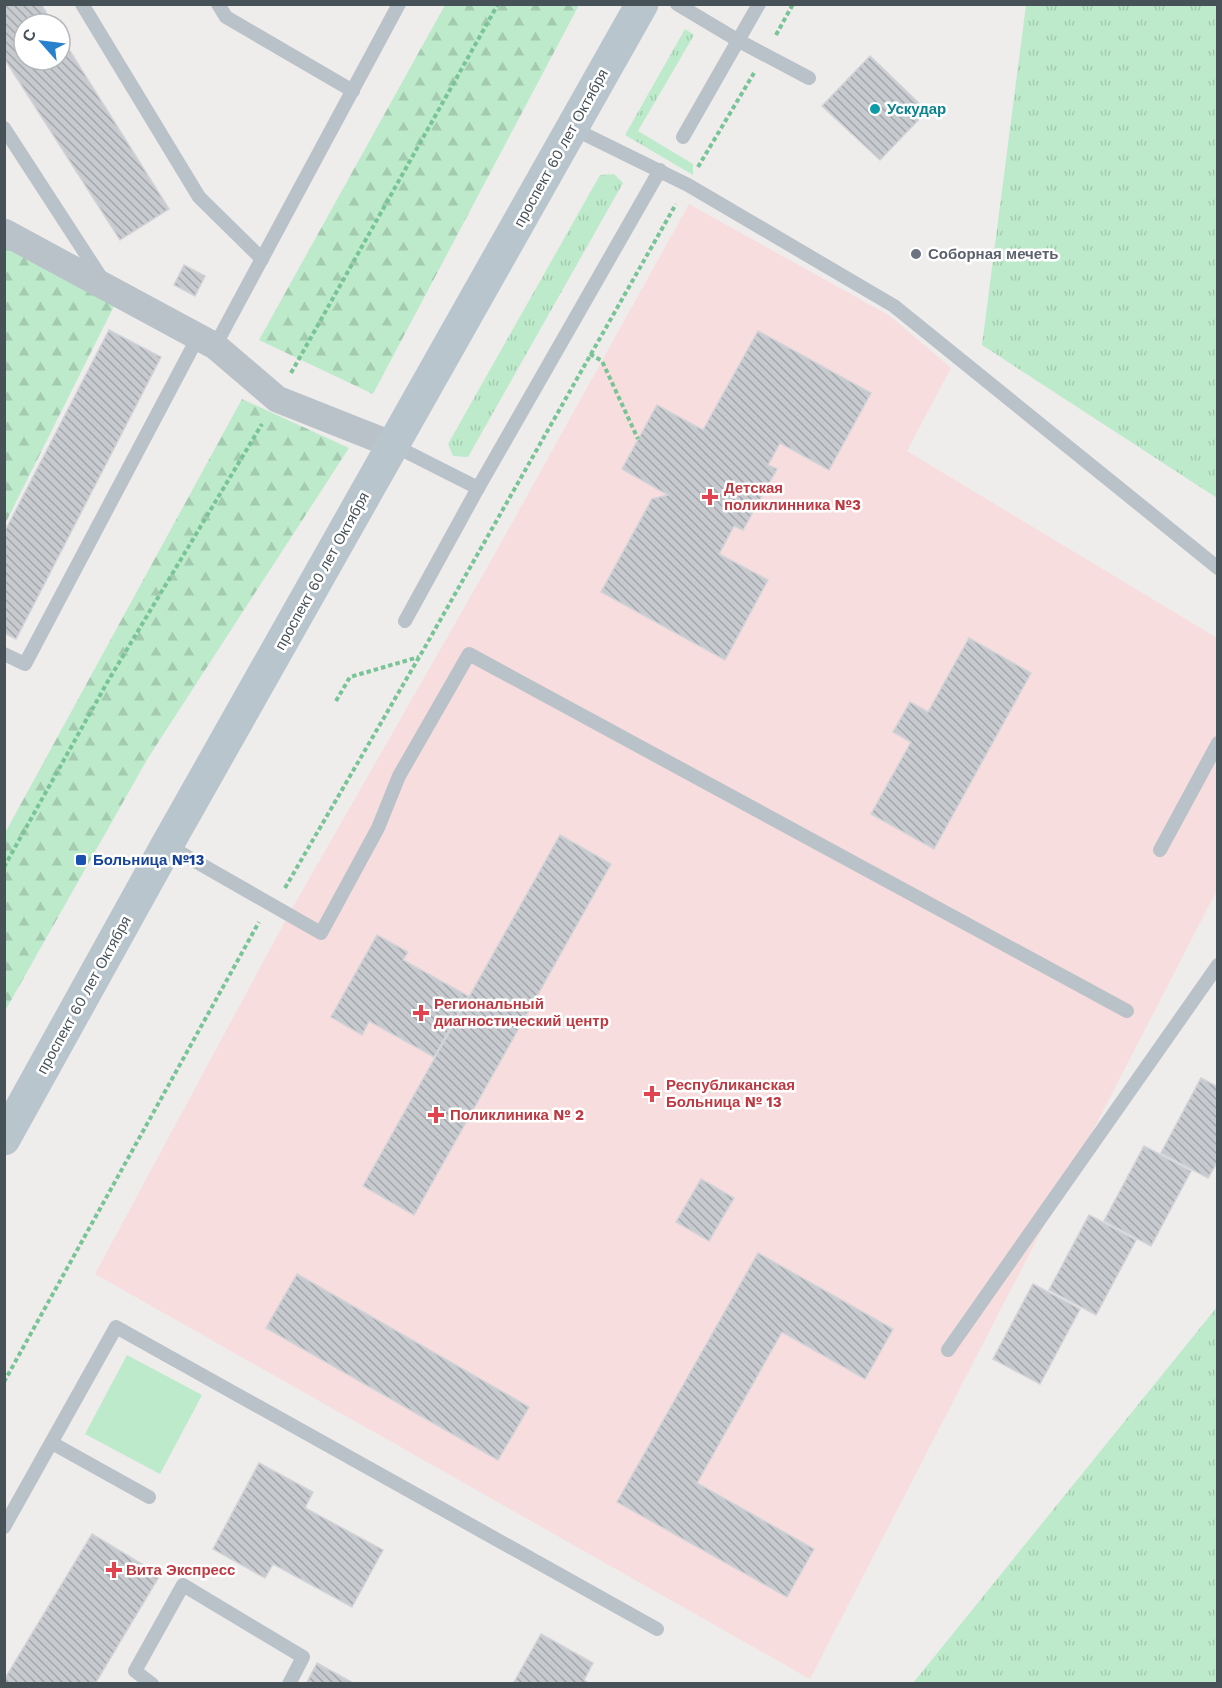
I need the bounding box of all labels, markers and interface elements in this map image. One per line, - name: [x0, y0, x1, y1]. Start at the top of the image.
- north arrow: [12, 12, 72, 72]
- text: С: [18, 25, 41, 45]
- street label: проспект 60 лет Октября: [510, 66, 612, 230]
- place label: Ускудар: [887, 100, 946, 118]
- marker: Ускудар: [868, 102, 882, 116]
- place label: Соборная мечеть: [928, 245, 1059, 263]
- marker: Соборная мечеть: [909, 247, 923, 261]
- place label: Детская поликлинника №3: [724, 479, 861, 514]
- marker: Детская поликлинника №3: [701, 488, 719, 506]
- street label: проспект 60 лет Октября: [271, 489, 373, 653]
- place label: Больница №13: [93, 851, 205, 869]
- marker: Больница №13: [74, 853, 88, 867]
- street label: проспект 60 лет Октября: [33, 913, 135, 1077]
- place label: Региональный диагностический центр: [434, 995, 609, 1030]
- marker: Региональный диагностический центр: [412, 1004, 430, 1022]
- place label: Республиканская Больница № 13: [666, 1076, 795, 1111]
- marker: Республиканская Больница № 13: [643, 1085, 661, 1103]
- marker: Поликлиника № 2: [427, 1106, 445, 1124]
- place label: Поликлиника № 2: [450, 1106, 584, 1124]
- place label: Вита Экспресс: [126, 1561, 235, 1579]
- marker: Вита Экспресс: [107, 1563, 121, 1577]

